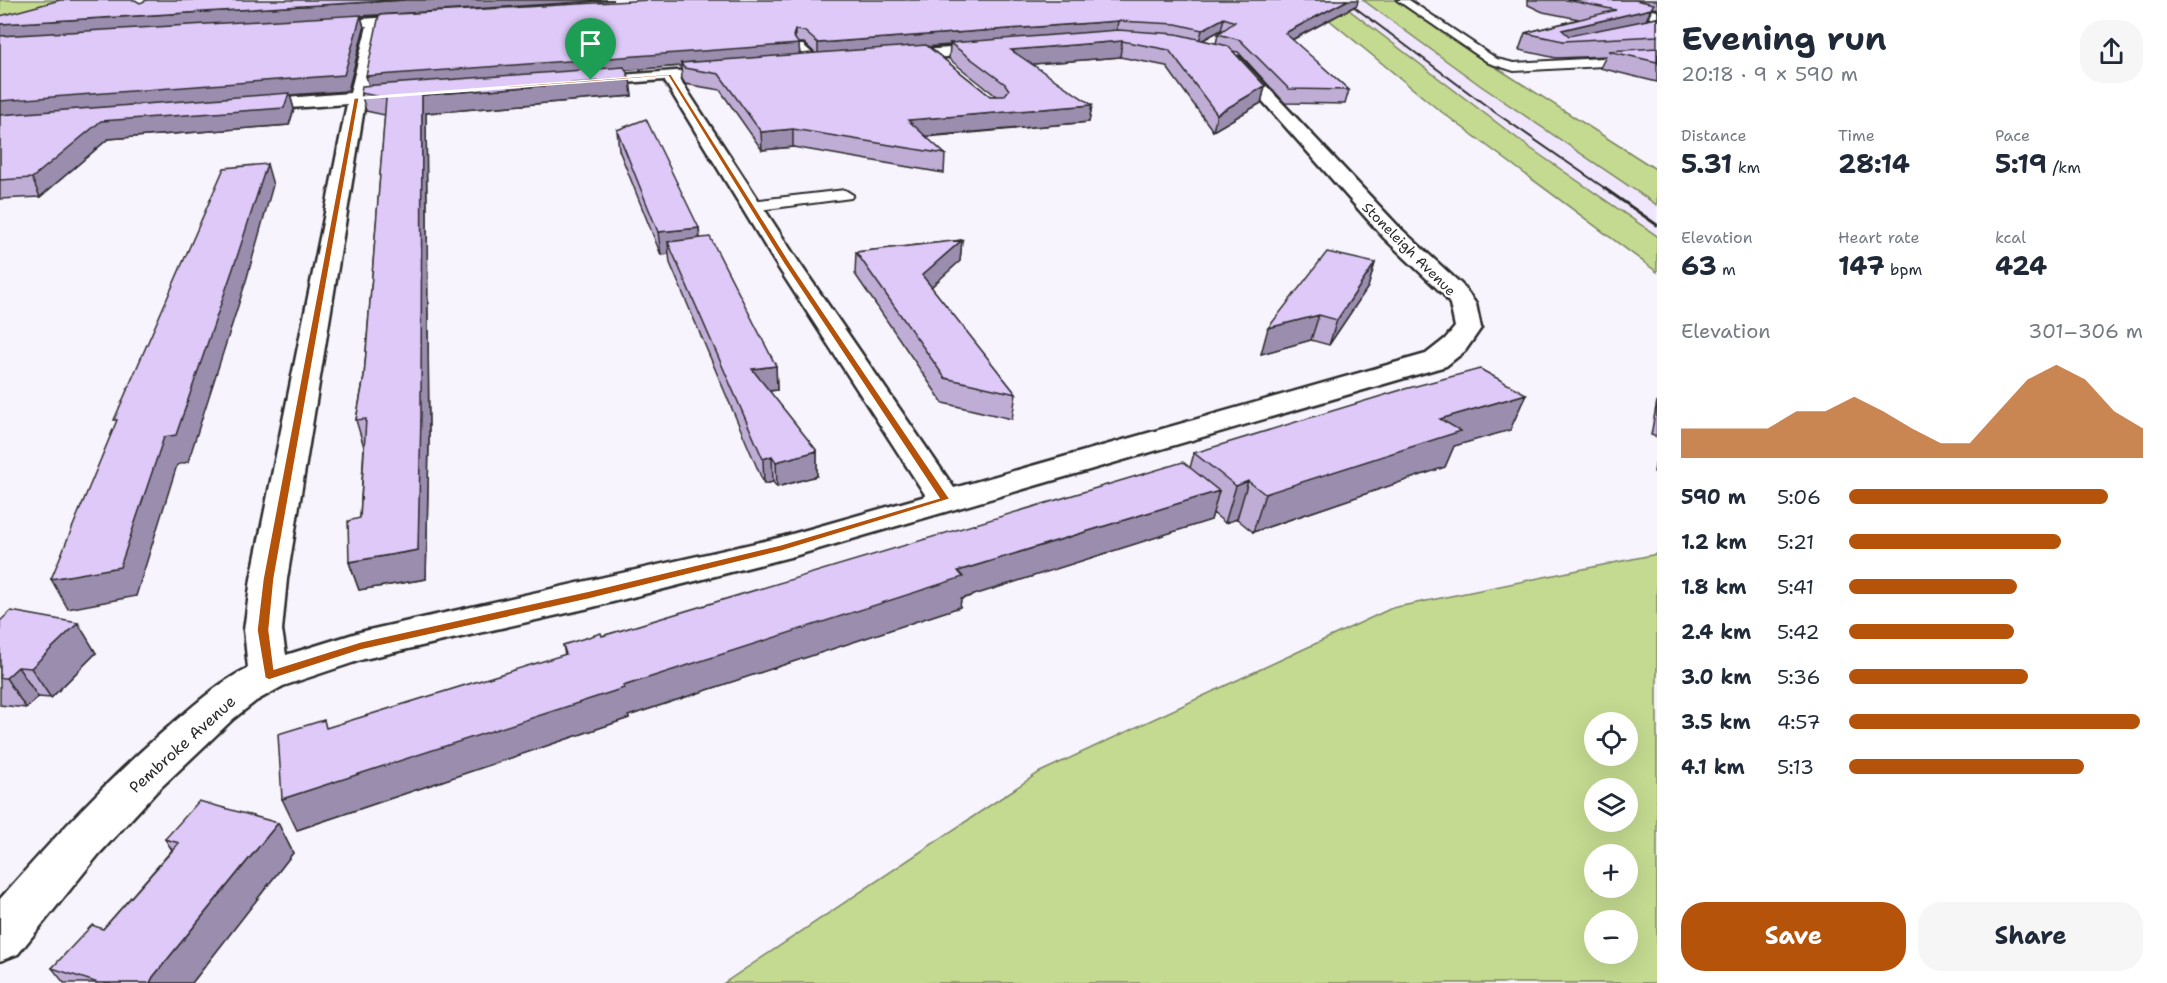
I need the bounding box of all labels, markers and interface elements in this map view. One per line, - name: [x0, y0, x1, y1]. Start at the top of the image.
- text: Evening run: [1681, 16, 1887, 61]
- pin: [565, 18, 616, 80]
- button: share: [2080, 20, 2143, 83]
- icon: arrive: [574, 27, 607, 60]
- text: 20:18 · 9 × 590 m: [1681, 61, 1858, 87]
- text: Distance: [1681, 125, 1747, 146]
- text: Time: [1838, 125, 1875, 146]
- text: Pace: [1995, 125, 2030, 146]
- text: 5.31: [1681, 146, 1732, 181]
- text: 28:14: [1838, 146, 1910, 181]
- text: 5:19: [1995, 146, 2047, 181]
- text: km: [1732, 157, 1760, 178]
- text: /km: [2047, 157, 2081, 178]
- street label: Stoneleigh Avenue: [1358, 198, 1460, 300]
- text: Elevation: [1681, 227, 1753, 248]
- text: Heart rate: [1838, 227, 1920, 248]
- text: kcal: [1995, 227, 2026, 248]
- text: 63: [1681, 248, 1717, 283]
- text: 147: [1838, 248, 1885, 283]
- text: 424: [1995, 248, 2047, 283]
- text: m: [1717, 259, 1736, 280]
- text: bpm: [1885, 259, 1922, 280]
- text: Elevation: [1681, 318, 1771, 344]
- text: 301–306 m: [2028, 318, 2143, 344]
- text: 590 m: [1681, 484, 1746, 510]
- text: 5:06: [1777, 484, 1821, 510]
- text: 1.2 km: [1681, 529, 1747, 555]
- text: 5:21: [1777, 529, 1814, 555]
- text: 1.8 km: [1681, 574, 1747, 600]
- text: 5:41: [1777, 574, 1814, 600]
- text: 2.4 km: [1681, 619, 1751, 645]
- text: 5:42: [1777, 619, 1819, 645]
- text: 3.0 km: [1681, 664, 1752, 690]
- text: 5:36: [1777, 664, 1820, 690]
- street label: Pembroke Avenue: [125, 691, 240, 798]
- text: 3.5 km: [1681, 709, 1751, 735]
- text: 4:57: [1777, 709, 1820, 735]
- map controls: [1584, 712, 1638, 964]
- button: locate: [1584, 712, 1638, 766]
- text: 4.1 km: [1681, 754, 1745, 780]
- text: 5:13: [1777, 754, 1814, 780]
- button: layers: [1584, 778, 1638, 832]
- button: +: [1584, 844, 1638, 898]
- button: Save: [1681, 902, 1906, 971]
- button: Share: [1918, 902, 2143, 971]
- button: −: [1584, 910, 1638, 964]

